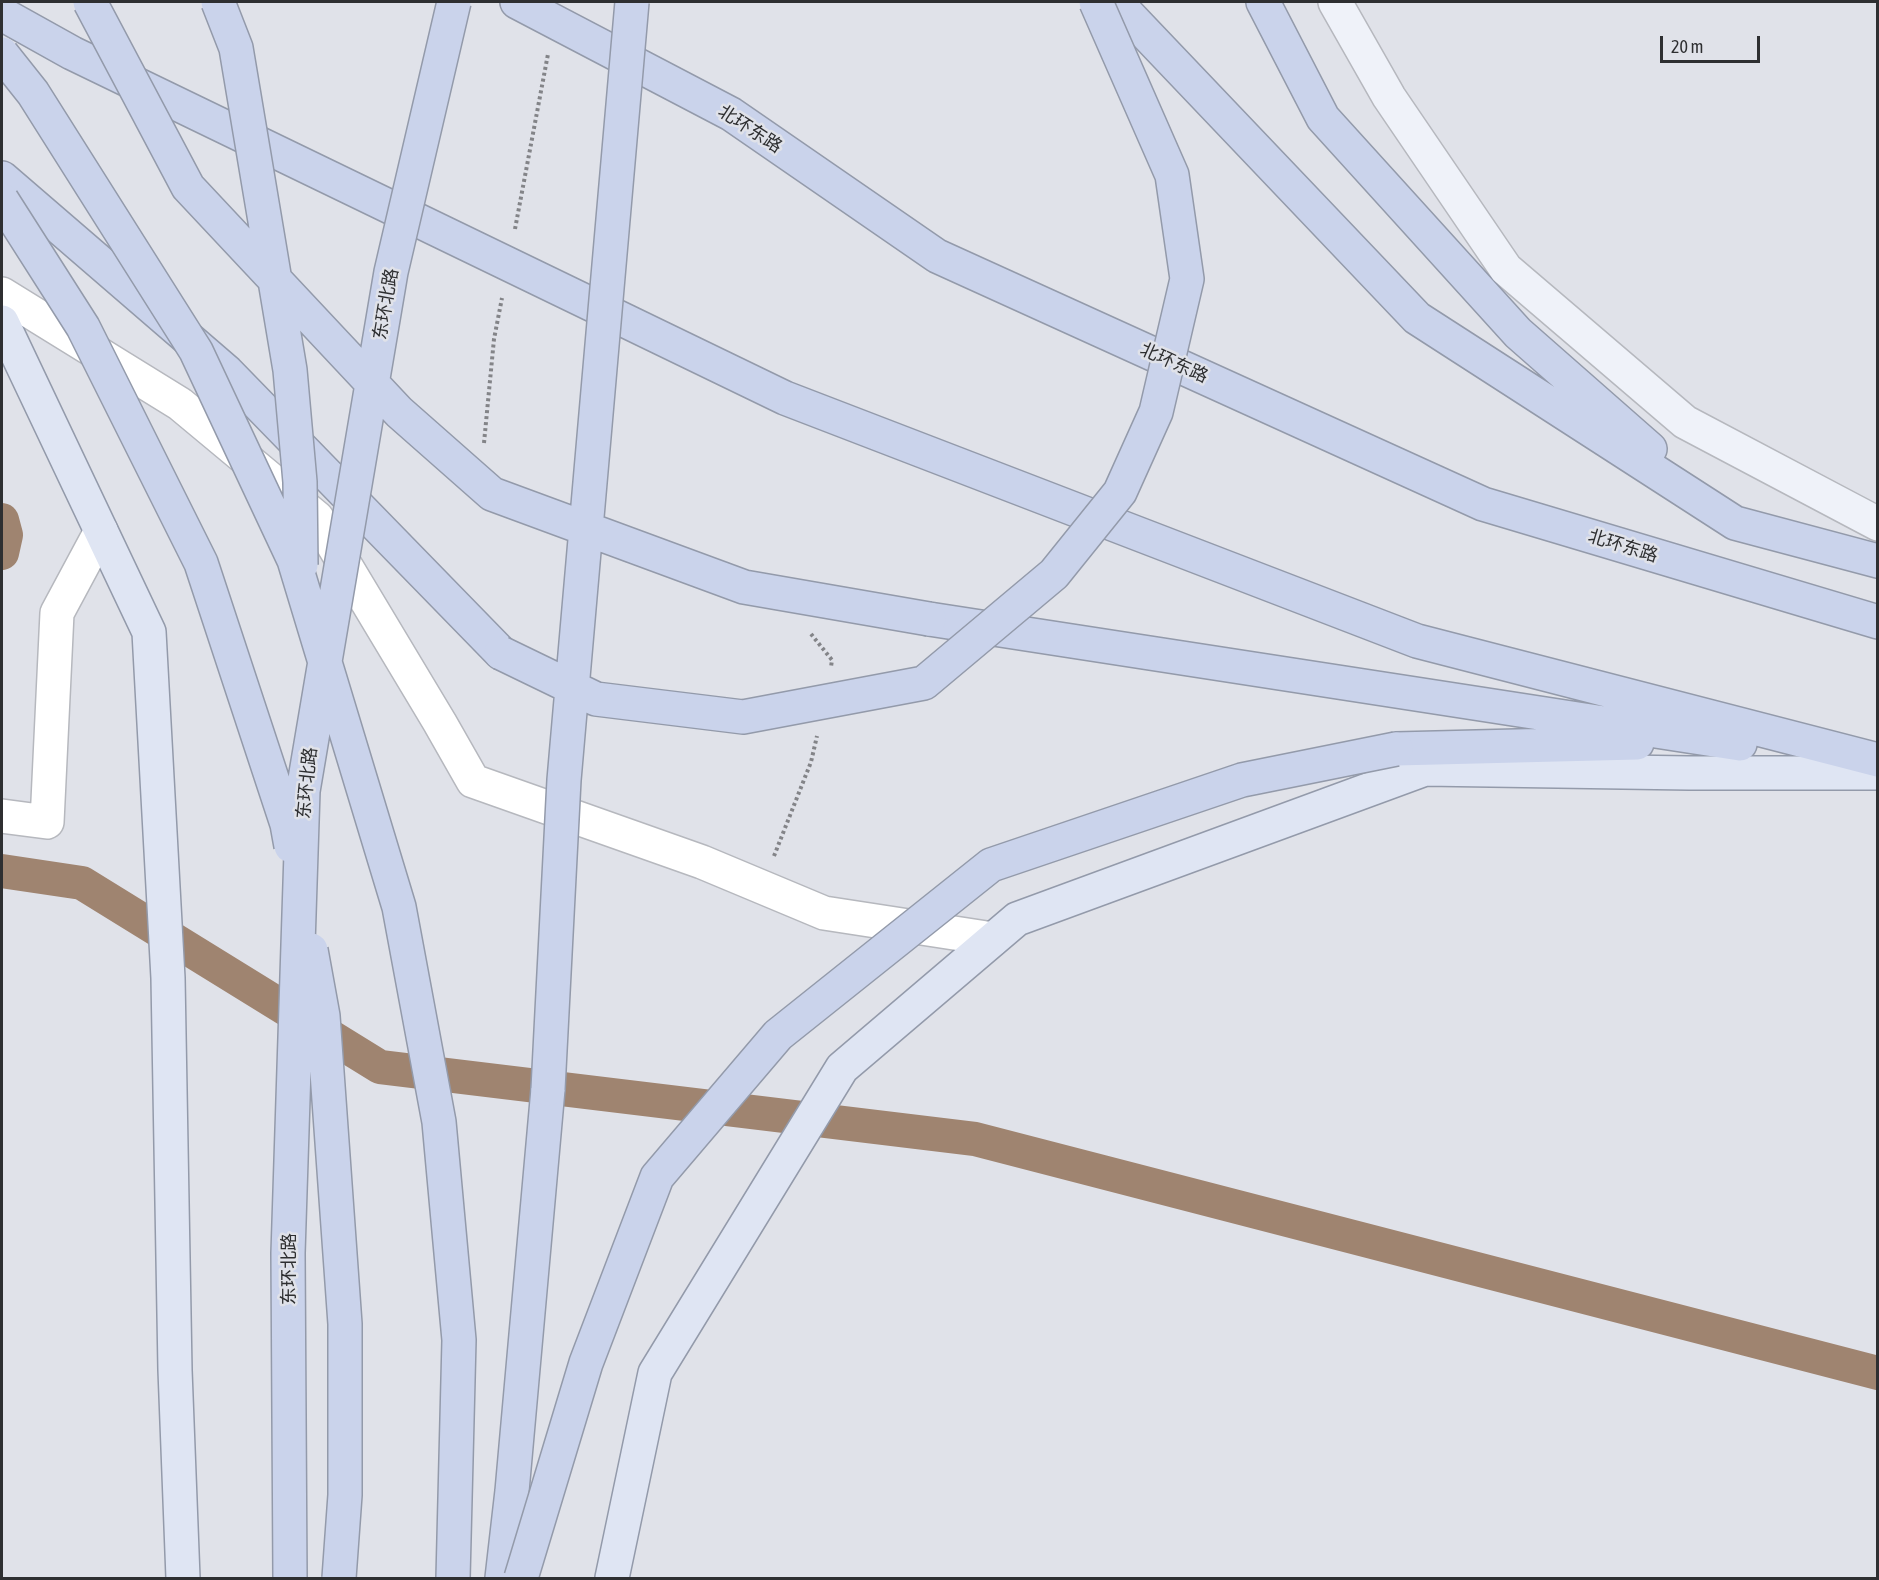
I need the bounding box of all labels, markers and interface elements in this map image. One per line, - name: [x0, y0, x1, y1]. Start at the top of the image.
- scale bar: [1663, 24, 1764, 62]
- text: 20 m: [1671, 36, 1703, 57]
- street label: 北环东路: [714, 100, 786, 158]
- street label: 东环北路: [369, 267, 403, 341]
- street label: 北环东路: [1137, 338, 1211, 388]
- street label: 北环东路: [1585, 525, 1661, 567]
- street label: 东环北路: [292, 746, 322, 820]
- street label: 东环北路: [278, 1233, 300, 1305]

